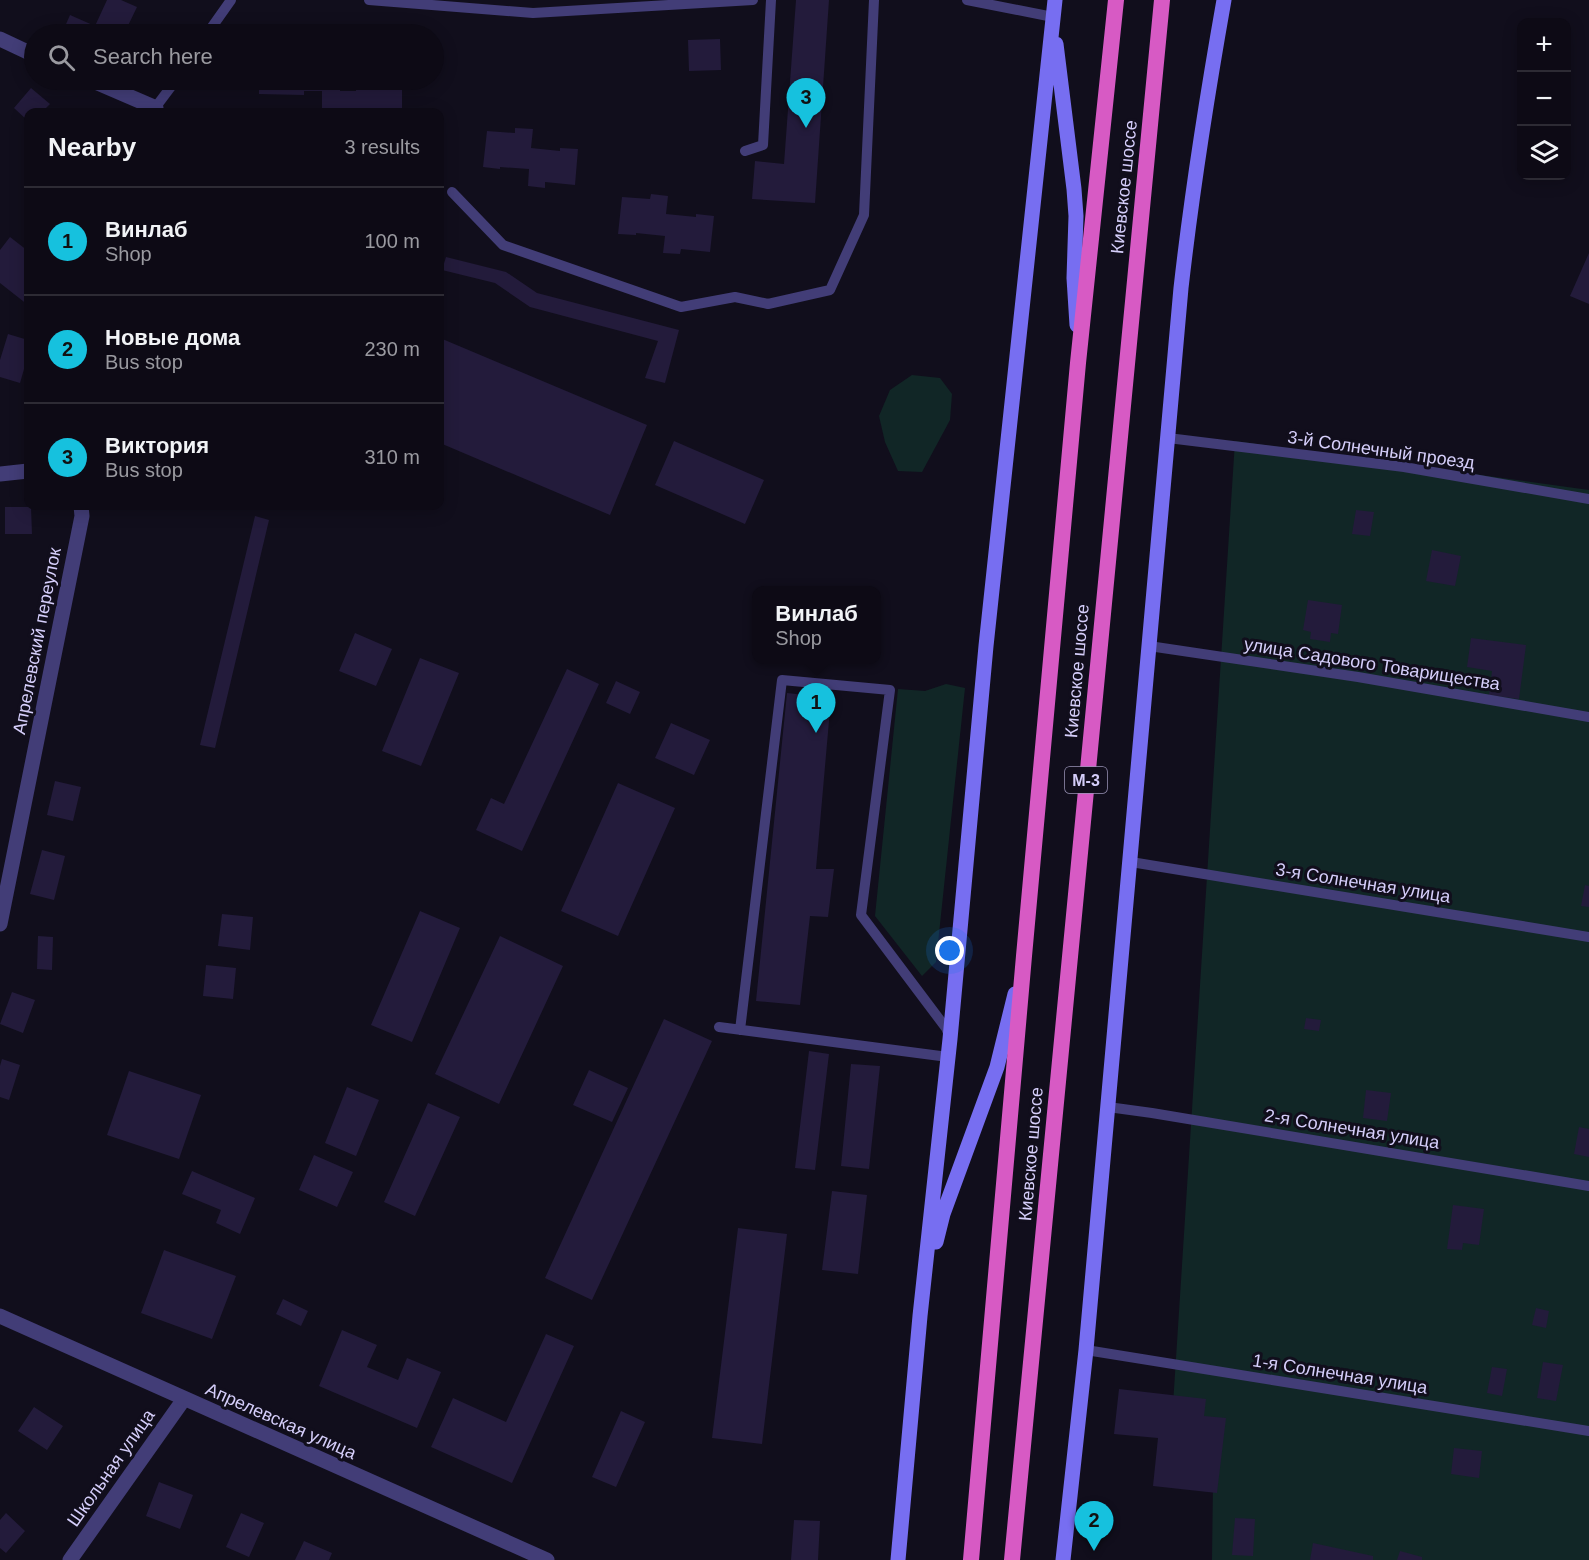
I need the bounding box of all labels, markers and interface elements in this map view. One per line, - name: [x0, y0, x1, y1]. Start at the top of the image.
- map controls: [1517, 18, 1571, 180]
- button: +: [1517, 18, 1571, 72]
- search box: [24, 24, 444, 90]
- icon: search: [45, 41, 78, 74]
- text: Search here: [93, 44, 213, 69]
- button: −: [1517, 72, 1571, 126]
- pin: 3: [786, 78, 826, 128]
- street label: Киевское шоссе: [1107, 119, 1141, 255]
- button: layers: [1517, 126, 1571, 180]
- text: Nearby: [48, 132, 136, 162]
- text: 3 results: [344, 136, 420, 158]
- text: Винлаб: [105, 217, 188, 242]
- text: 1: [62, 230, 73, 252]
- text: 100 m: [364, 230, 420, 252]
- text: Shop: [105, 243, 152, 265]
- text: Новые дома: [105, 325, 240, 350]
- text: 2: [62, 338, 73, 360]
- text: 230 m: [364, 338, 420, 360]
- text: Bus stop: [105, 351, 183, 373]
- street label: 3-й Солнечный проезд: [1286, 427, 1476, 473]
- text: Виктория: [105, 433, 209, 458]
- text: 3: [62, 446, 73, 468]
- text: 310 m: [364, 446, 420, 468]
- text: Bus stop: [105, 459, 183, 481]
- street label: Апрелевский переулок: [9, 546, 65, 736]
- popup: [752, 586, 881, 664]
- text: Винлаб: [775, 601, 858, 626]
- street label: Киевское шоссе: [1061, 603, 1093, 739]
- text: Shop: [775, 627, 822, 649]
- street label: улица Садового Товарищества: [1243, 634, 1502, 694]
- pin: 1: [796, 684, 836, 733]
- road number: М-3: [1065, 767, 1107, 793]
- street label: 3-я Солнечная улица: [1274, 859, 1453, 907]
- your location: [935, 936, 964, 965]
- street label: Киевское шоссе: [1015, 1086, 1047, 1222]
- street label: 2-я Солнечная улица: [1263, 1105, 1442, 1153]
- street label: 1-я Солнечная улица: [1251, 1350, 1430, 1398]
- street label: Апрелевская улица: [203, 1379, 360, 1464]
- street label: Школьная улица: [63, 1405, 159, 1530]
- pin: 2: [1074, 1502, 1114, 1551]

